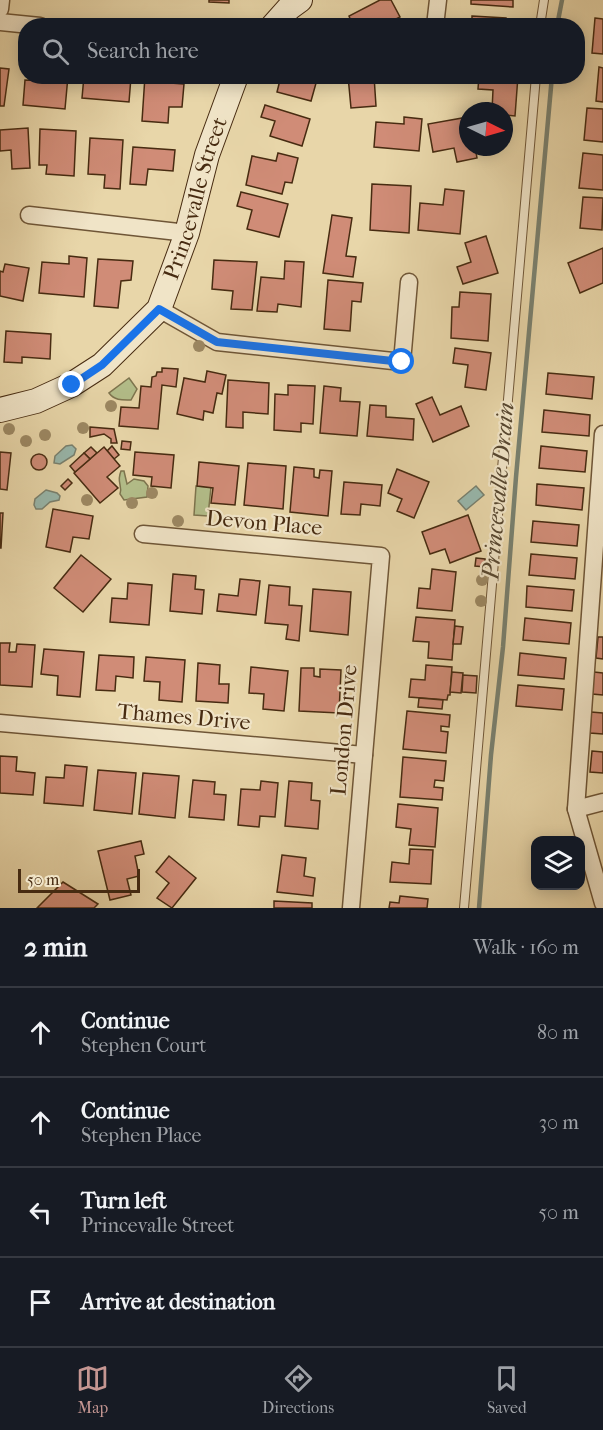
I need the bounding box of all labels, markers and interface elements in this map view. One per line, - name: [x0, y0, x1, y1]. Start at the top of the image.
- search box: [18, 18, 585, 84]
- icon: search: [39, 35, 72, 68]
- text: Search here: [87, 38, 199, 64]
- north arrow: [459, 102, 513, 156]
- street label: Princevalle Street: [158, 113, 233, 283]
- route start: [388, 348, 414, 374]
- route end: [58, 371, 84, 397]
- water label: Princevalle Drain: [476, 401, 520, 582]
- street label: Devon Place: [205, 505, 323, 541]
- street label: London Drive: [325, 663, 363, 797]
- street label: Thames Drive: [116, 698, 252, 736]
- map controls: [531, 836, 585, 890]
- button: layers: [531, 836, 585, 890]
- scale bar: [18, 866, 140, 894]
- text: 50 m: [27, 870, 59, 889]
- text: 2 min: [24, 932, 87, 963]
- text: Walk · 160 m: [473, 936, 579, 959]
- text: Continue: [81, 1008, 170, 1034]
- icon: ahead: [24, 1016, 57, 1049]
- text: 80 m: [537, 1021, 579, 1044]
- text: Stephen Court: [81, 1034, 206, 1057]
- text: Continue: [81, 1098, 170, 1124]
- icon: ahead: [24, 1106, 57, 1139]
- text: 30 m: [539, 1111, 579, 1134]
- text: Stephen Place: [81, 1124, 202, 1147]
- text: Turn left: [81, 1188, 167, 1214]
- icon: left: [24, 1196, 57, 1229]
- text: 50 m: [538, 1201, 579, 1224]
- text: Princevalle Street: [81, 1214, 234, 1237]
- icon: arrive: [24, 1286, 57, 1319]
- text: Arrive at destination: [81, 1289, 275, 1315]
- tab: Map: [76, 1362, 109, 1417]
- tab: Directions: [262, 1362, 334, 1417]
- tab: Saved: [487, 1362, 527, 1417]

